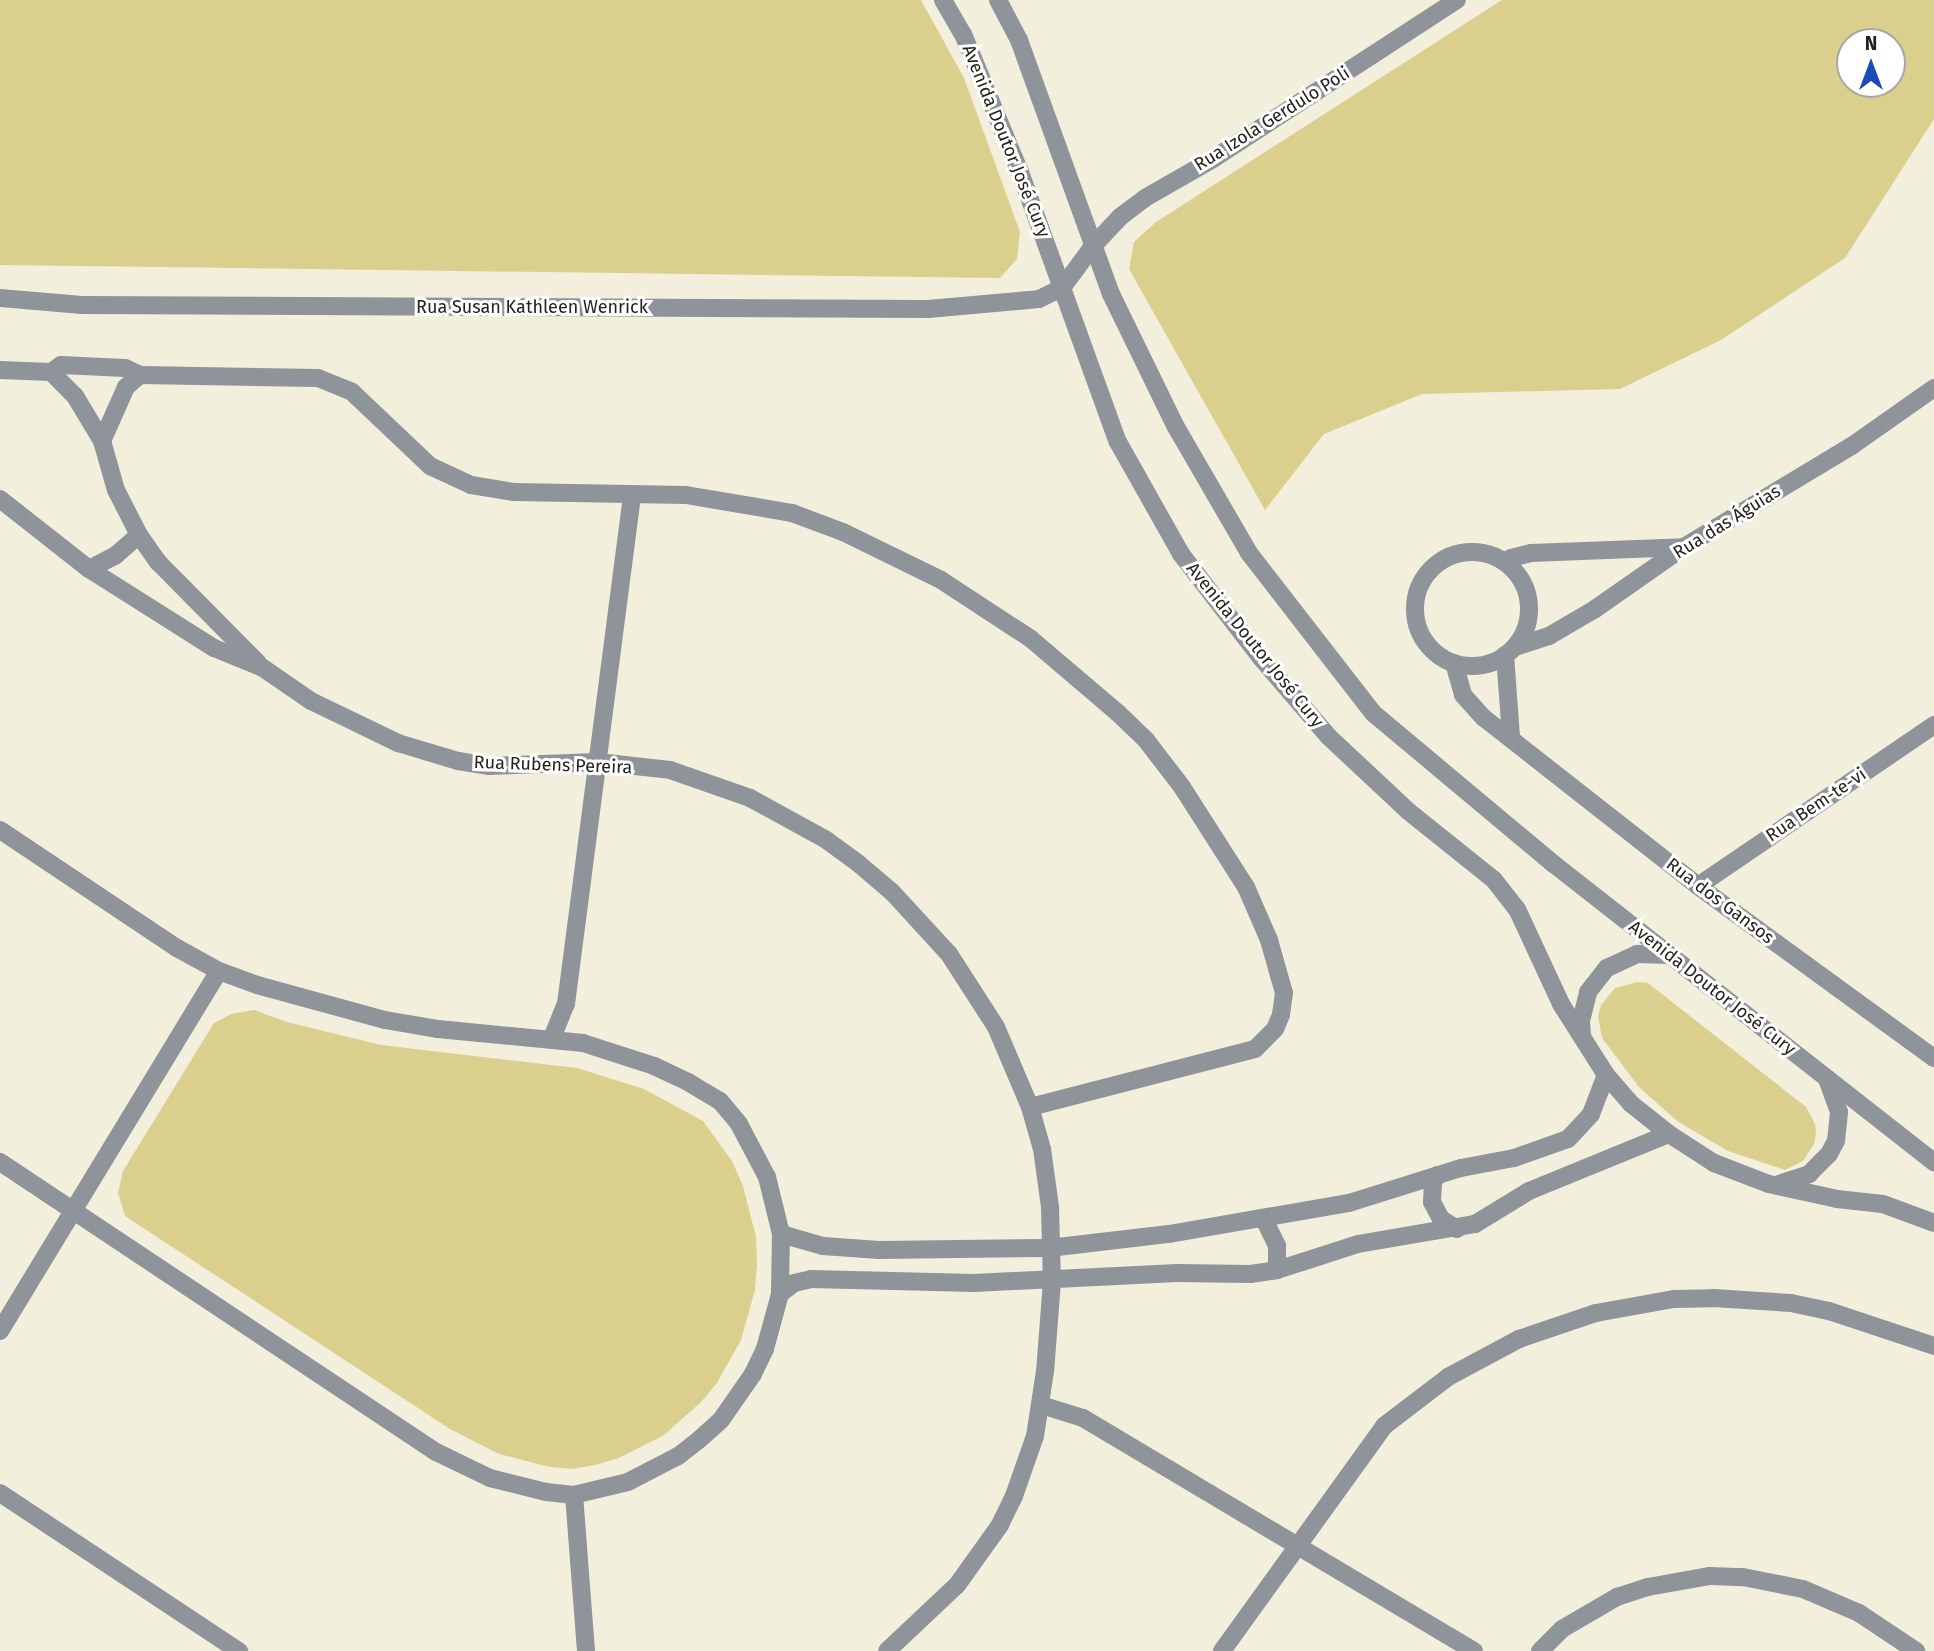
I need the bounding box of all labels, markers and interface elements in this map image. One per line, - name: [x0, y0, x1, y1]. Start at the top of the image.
- north arrow: [1836, 28, 1906, 98]
- text: N: [1865, 32, 1877, 55]
- street label: Avenida Doutor José Cury: [957, 41, 1055, 241]
- street label: Rua Izola Gerdulo Poli: [1190, 62, 1354, 176]
- street label: Rua Susan Kathleen Wenrick: [416, 296, 648, 318]
- street label: Rua das Águias: [1669, 480, 1785, 564]
- street label: Avenida Doutor José Cury: [1182, 558, 1328, 732]
- street label: Rua Rubens Pereira: [473, 751, 633, 779]
- street label: Rua Bem-te-vi: [1762, 764, 1870, 846]
- street label: Rua dos Gansos: [1662, 853, 1778, 949]
- street label: Avenida Doutor José Cury: [1624, 916, 1800, 1060]

